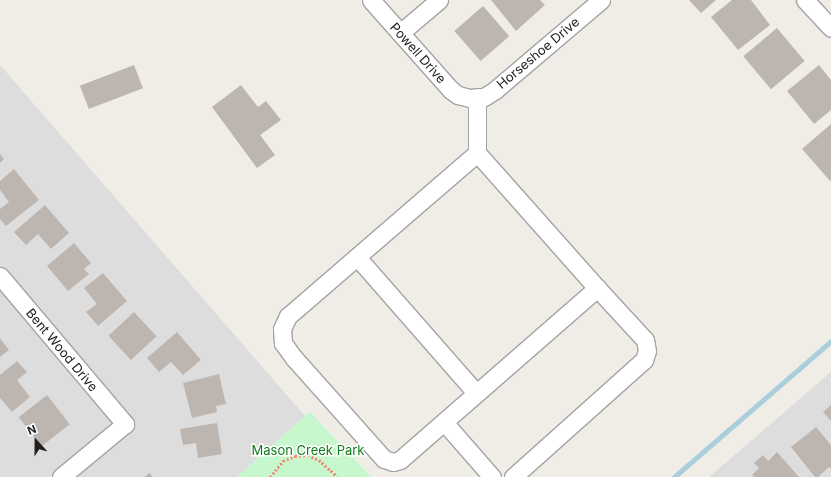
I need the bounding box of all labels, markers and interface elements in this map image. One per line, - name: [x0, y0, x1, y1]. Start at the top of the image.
- street label: Horseshoe Drive: [494, 14, 582, 92]
- street label: Powell Drive: [387, 20, 449, 86]
- street label: Bent Wood Drive: [23, 305, 101, 395]
- north arrow: [16, 421, 56, 461]
- text: N: [25, 422, 38, 438]
- park label: Mason Creek Park: [252, 442, 364, 458]

